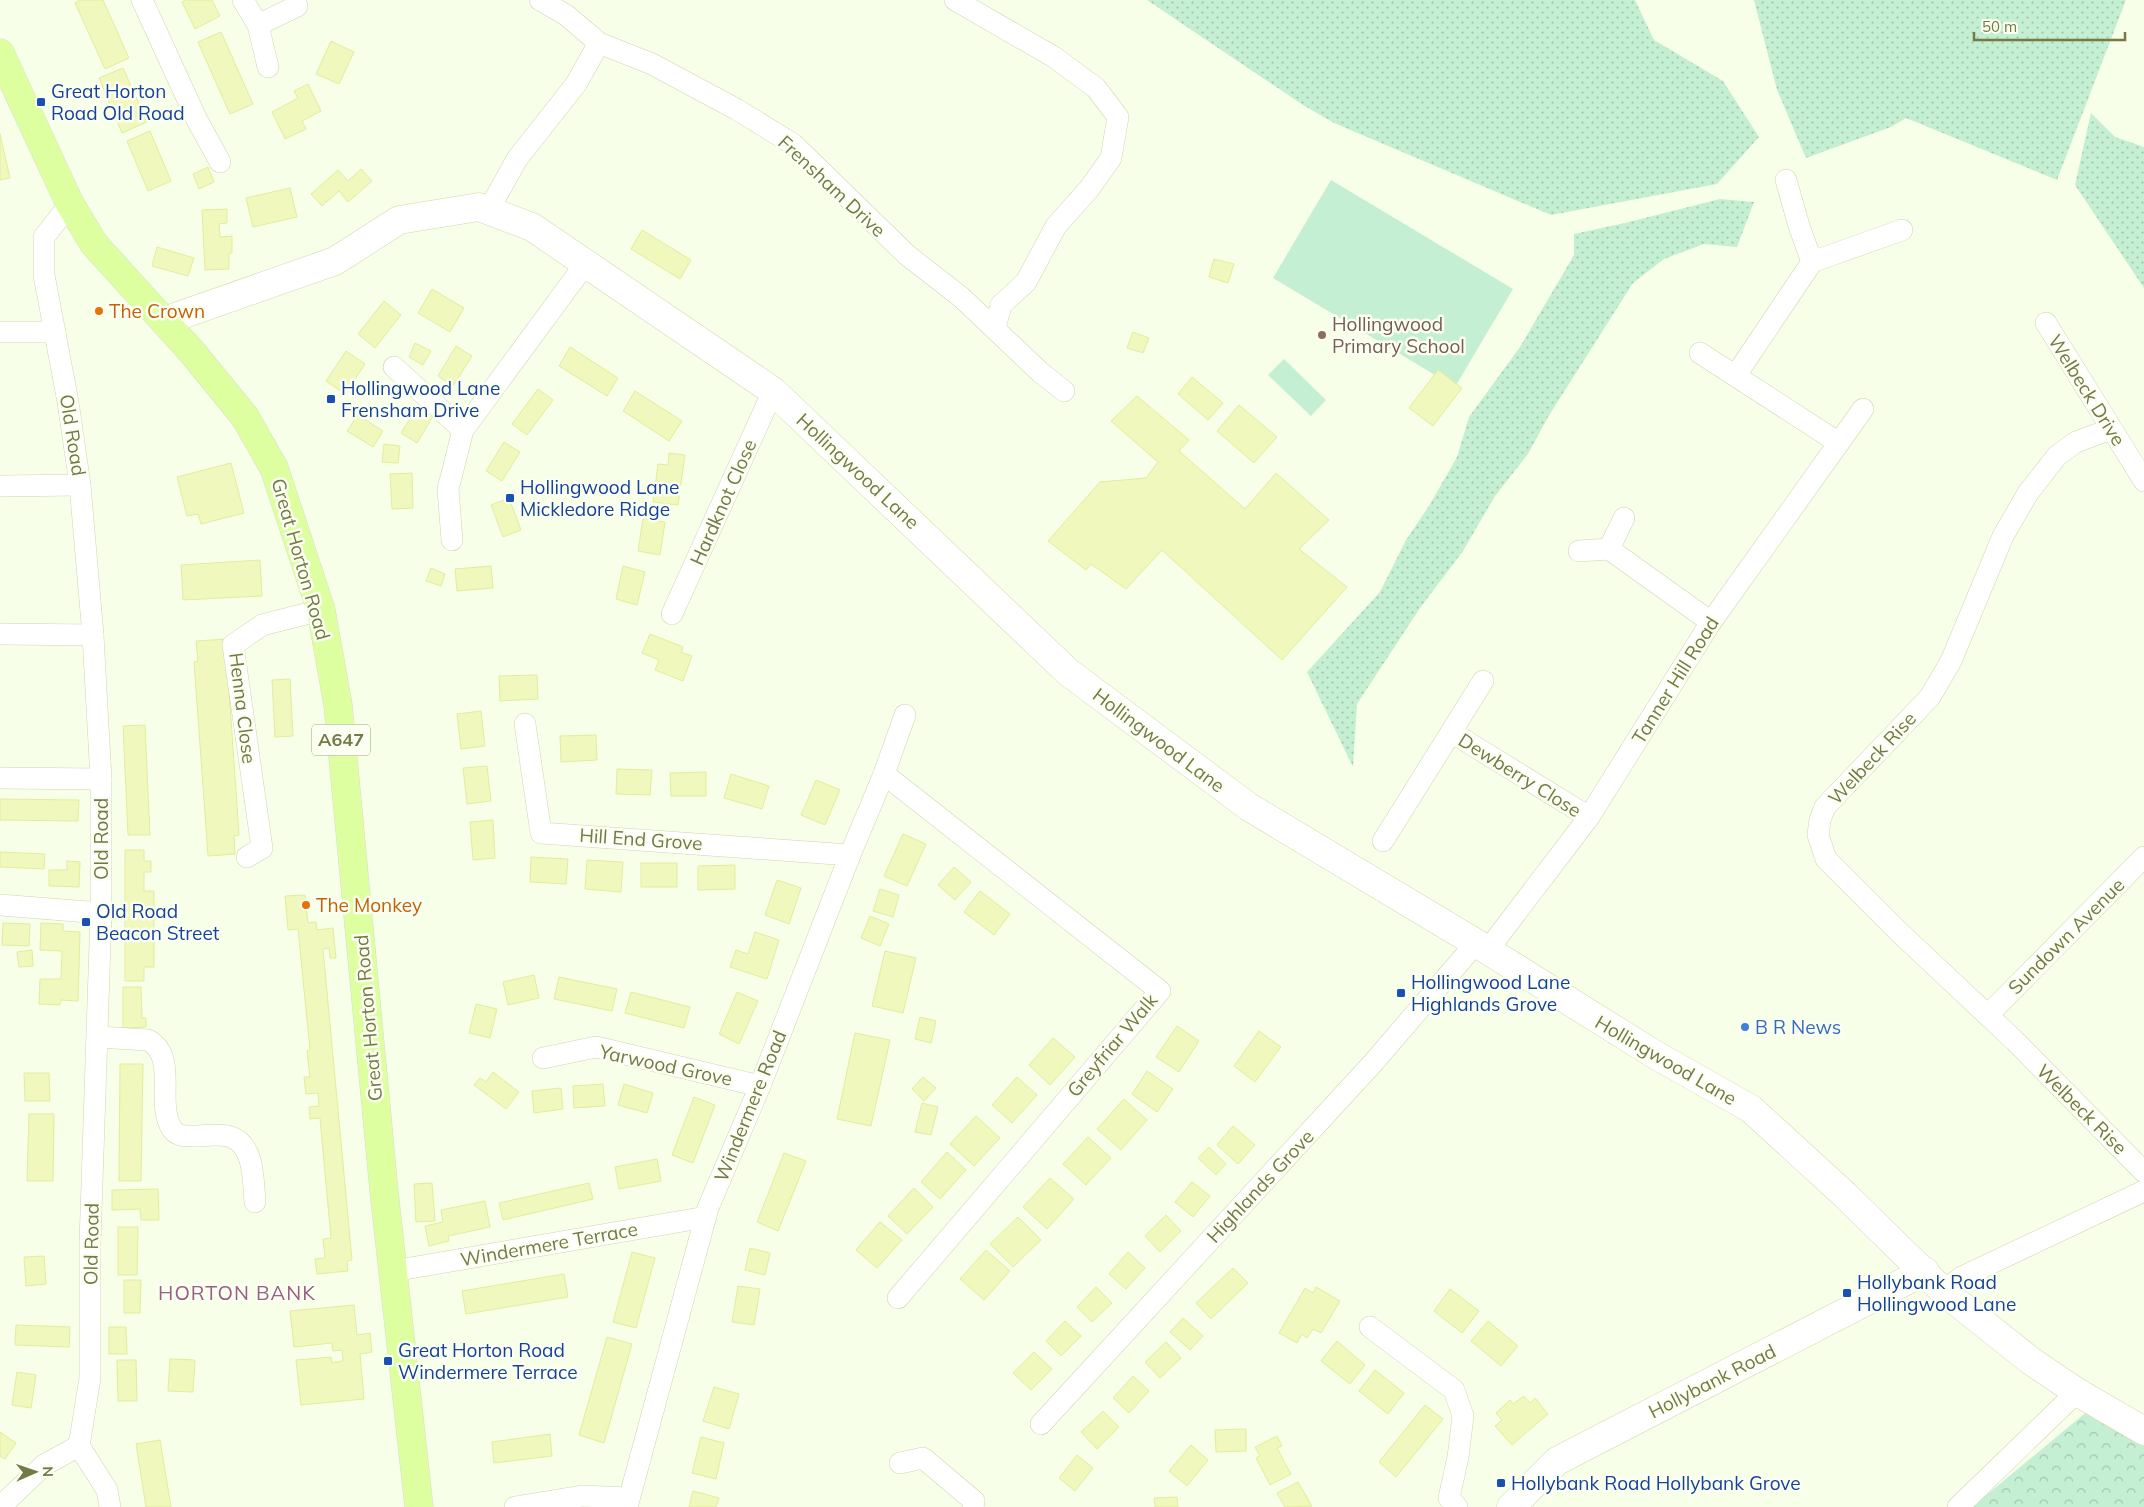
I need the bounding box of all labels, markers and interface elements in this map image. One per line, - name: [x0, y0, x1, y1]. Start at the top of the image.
- scale bar: [1974, 10, 2125, 42]
- text: 50 m: [1982, 17, 2017, 36]
- place label: Great Horton Road Old Road: [51, 79, 185, 125]
- marker: Great Horton Road Old Road: [35, 96, 47, 108]
- street label: Frensham Drive: [773, 130, 891, 242]
- place label: The Crown: [109, 299, 205, 323]
- marker: The Crown: [93, 305, 105, 317]
- place label: Hollingwood Primary School: [1332, 312, 1465, 358]
- marker: Hollingwood Primary School: [1316, 329, 1328, 341]
- street label: Welbeck Drive: [2043, 330, 2131, 450]
- place label: Hollingwood Lane Frensham Drive: [341, 376, 500, 422]
- street label: Old Road: [55, 393, 91, 477]
- marker: Hollingwood Lane Frensham Drive: [325, 393, 337, 405]
- street label: Hollingwood Lane: [792, 408, 924, 534]
- street label: Hardknot Close: [684, 435, 762, 569]
- street label: Great Horton Road: [266, 475, 336, 643]
- place label: Hollingwood Lane Mickledore Ridge: [520, 475, 679, 521]
- marker: Hollingwood Lane Mickledore Ridge: [504, 492, 516, 504]
- street label: Tanner Hill Road: [1626, 612, 1724, 748]
- street label: Henna Close: [224, 651, 262, 765]
- street label: Hollingwood Lane: [1088, 683, 1230, 797]
- street label: Welbeck Rise: [1823, 707, 1921, 809]
- road number: A647: [312, 724, 370, 756]
- street label: Dewberry Close: [1454, 728, 1586, 822]
- street label: Old Road: [89, 798, 113, 880]
- street label: Hill End Grove: [579, 823, 703, 855]
- street label: Sundown Avenue: [2003, 873, 2129, 999]
- place label: The Monkey: [316, 893, 422, 917]
- place label: Old Road Beacon Street: [96, 899, 220, 945]
- marker: The Monkey: [300, 899, 312, 911]
- marker: Old Road Beacon Street: [80, 916, 92, 928]
- street label: Great Horton Road: [349, 934, 387, 1102]
- place label: Hollingwood Lane Highlands Grove: [1411, 970, 1570, 1016]
- marker: Hollingwood Lane Highlands Grove: [1395, 987, 1407, 999]
- street label: Greyfriar Walk: [1062, 988, 1162, 1102]
- street label: Hollingwood Lane: [1591, 1010, 1741, 1110]
- place label: B R News: [1755, 1015, 1841, 1039]
- marker: B R News: [1739, 1021, 1751, 1033]
- street label: Windermere Road: [709, 1027, 791, 1185]
- street label: Yarwood Grove: [596, 1039, 735, 1091]
- street label: Welbeck Rise: [2032, 1059, 2132, 1159]
- street label: Highlands Grove: [1201, 1124, 1319, 1248]
- street label: Old Road: [78, 1203, 104, 1285]
- street label: Windermere Terrace: [459, 1217, 639, 1271]
- place label: Hollybank Road Hollingwood Lane: [1857, 1270, 2016, 1316]
- district label: HORTON BANK: [158, 1280, 316, 1305]
- marker: Hollybank Road Hollingwood Lane: [1841, 1287, 1853, 1299]
- place label: Great Horton Road Windermere Terrace: [398, 1338, 578, 1384]
- street label: Hollybank Road: [1644, 1339, 1780, 1423]
- marker: Great Horton Road Windermere Terrace: [382, 1355, 394, 1367]
- north arrow: [10, 1447, 60, 1497]
- text: N: [39, 1466, 57, 1477]
- place label: Hollybank Road Hollybank Grove: [1511, 1471, 1801, 1495]
- marker: Hollybank Road Hollybank Grove: [1495, 1477, 1507, 1489]

